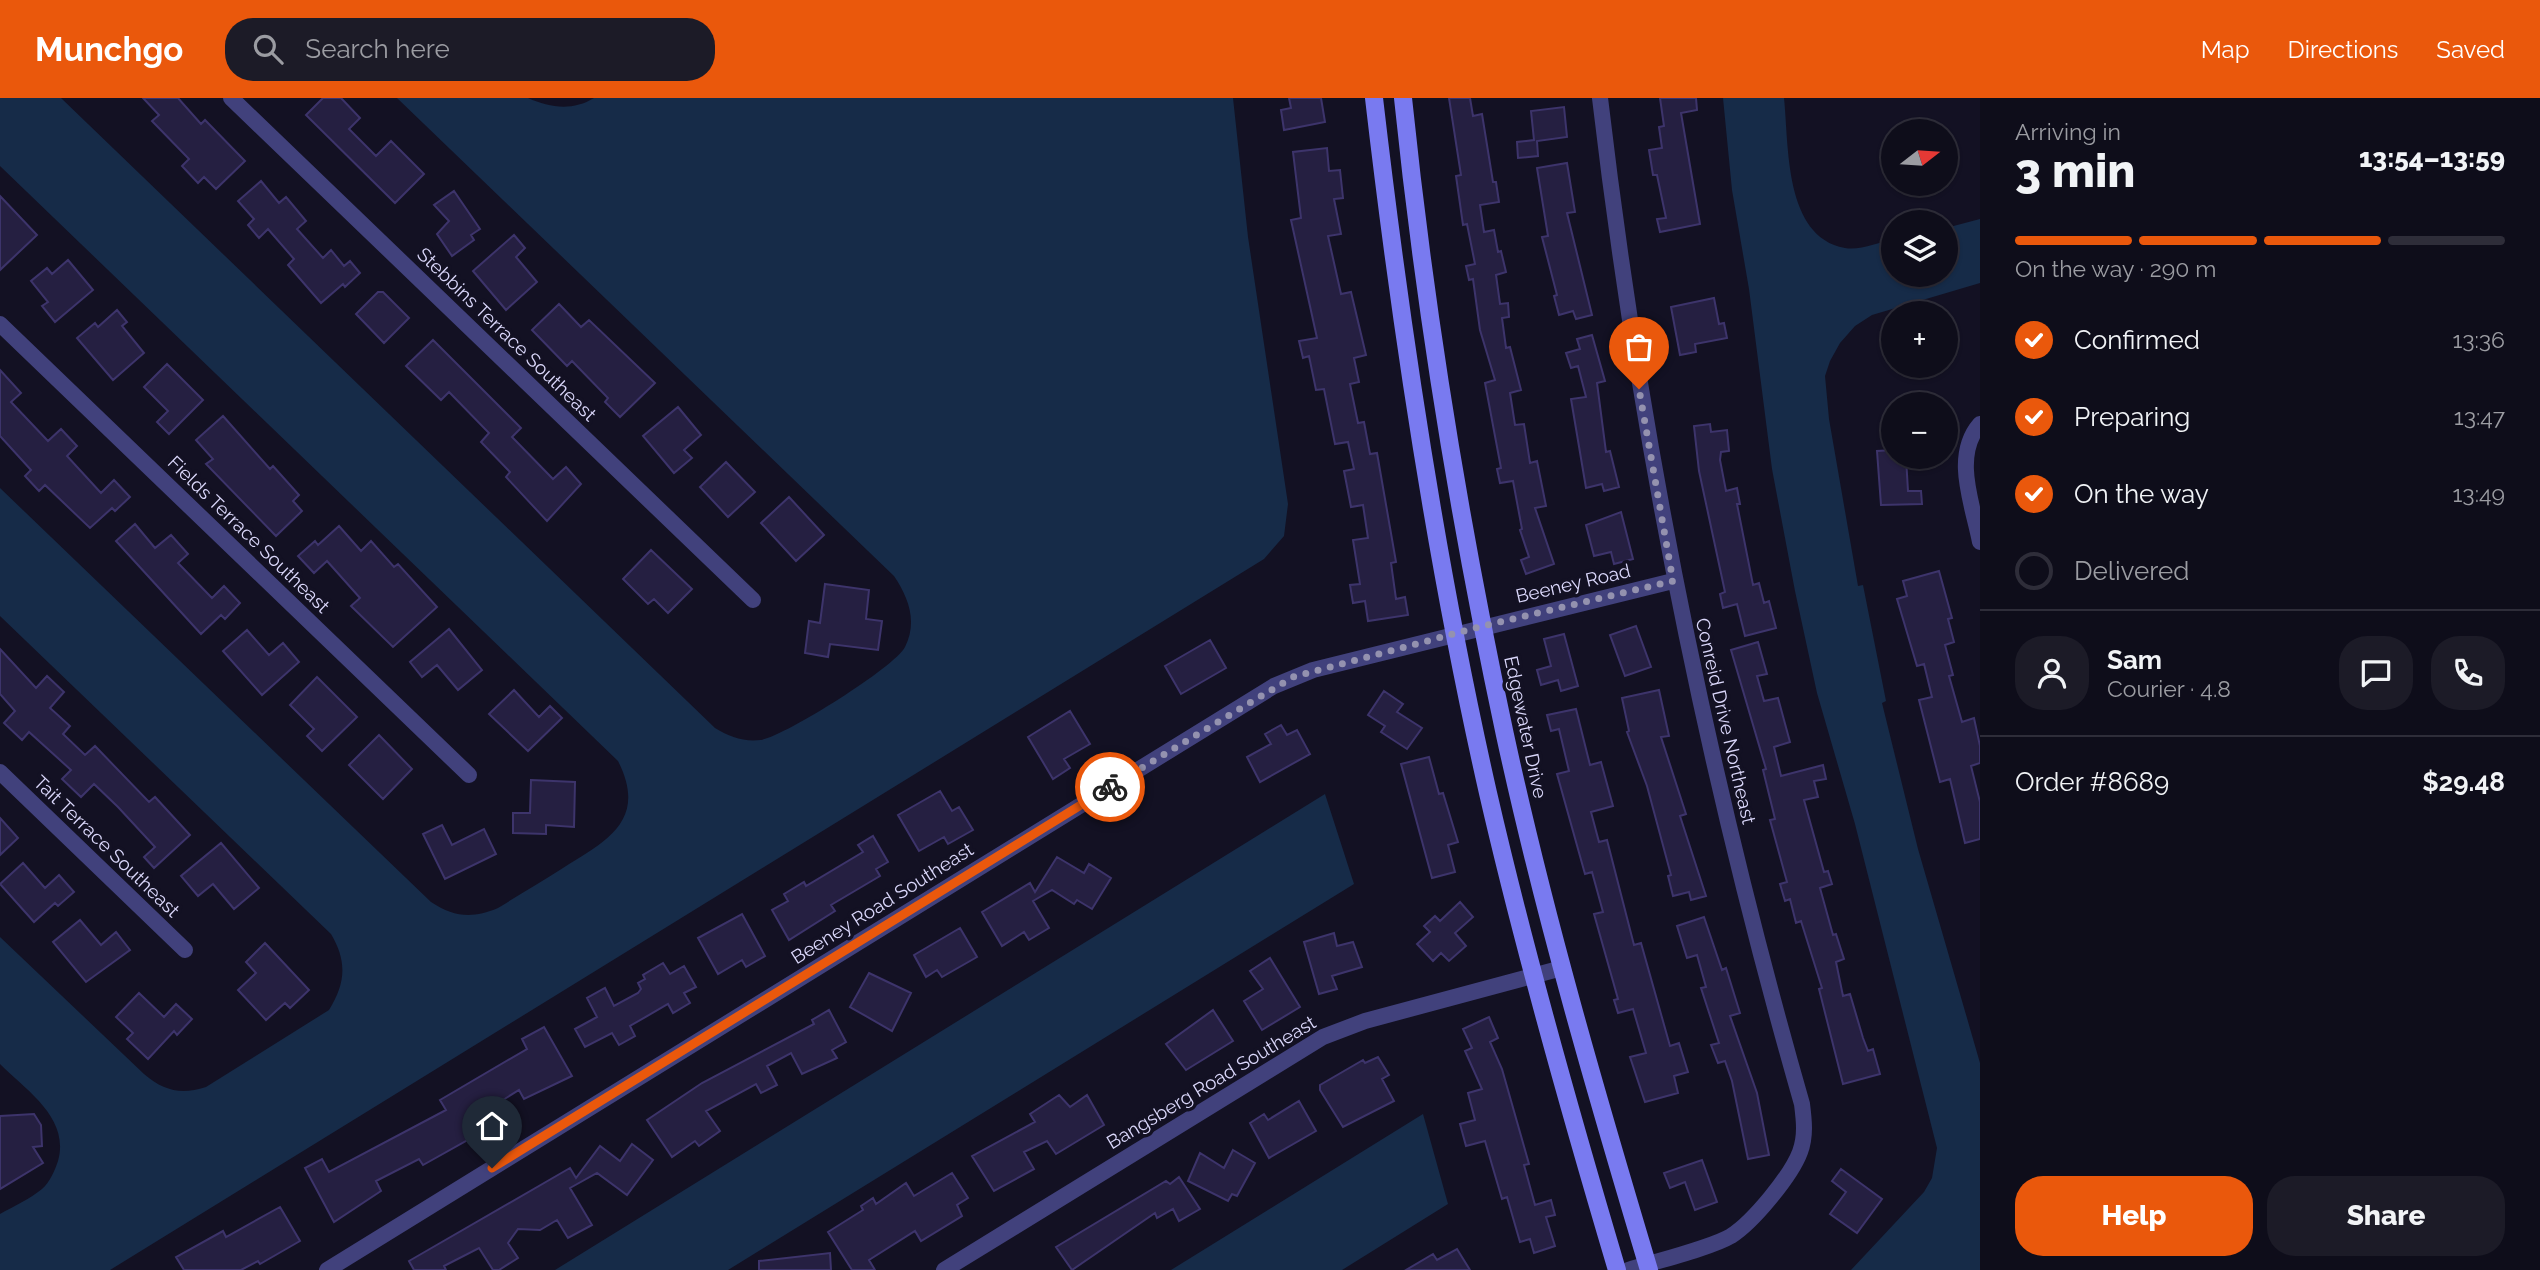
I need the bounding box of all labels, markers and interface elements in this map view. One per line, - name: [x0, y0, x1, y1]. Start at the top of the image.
- search box: [225, 18, 715, 81]
- text: Munchgo: [35, 30, 183, 69]
- icon: search: [249, 30, 287, 68]
- text: Search here: [305, 34, 450, 64]
- text: Map: [2201, 35, 2250, 64]
- text: Directions: [2288, 35, 2398, 64]
- text: Saved: [2436, 35, 2505, 64]
- text: Arriving in: [2015, 118, 2121, 145]
- north arrow: [1881, 119, 1958, 196]
- map controls: [1881, 119, 1958, 469]
- text: 13:54–13:59: [2359, 143, 2505, 173]
- text: 3 min: [2015, 144, 2135, 198]
- button: layers: [1881, 210, 1958, 287]
- street label: Stebbins Terrace Southeast: [413, 243, 601, 426]
- text: On the way · 290 m: [2015, 255, 2216, 282]
- button: +: [1881, 301, 1958, 378]
- pin: [1609, 317, 1669, 389]
- icon: check: [2015, 321, 2053, 359]
- text: Confirmed: [2074, 325, 2200, 355]
- text: 13:36: [2452, 326, 2505, 353]
- icon: bag: [1620, 328, 1658, 366]
- button: −: [1881, 392, 1958, 469]
- icon: check: [2015, 398, 2053, 436]
- text: Preparing: [2074, 402, 2190, 432]
- text: 13:47: [2454, 403, 2505, 430]
- street label: Fields Terrace Southeast: [164, 451, 335, 617]
- icon: check: [2015, 475, 2053, 513]
- text: On the way: [2074, 479, 2209, 509]
- text: 13:49: [2453, 480, 2505, 507]
- text: Delivered: [2074, 556, 2189, 586]
- street label: Beeney Road: [1513, 559, 1633, 607]
- street label: Conreid Drive Northeast: [1692, 616, 1761, 827]
- button: person: [2015, 636, 2089, 710]
- button: chat: [2339, 636, 2413, 710]
- button: phone: [2431, 636, 2505, 710]
- text: Sam: [2107, 645, 2162, 675]
- street label: Edgewater Drive: [1500, 654, 1552, 800]
- text: Courier · 4.8: [2107, 675, 2231, 702]
- courier: [1075, 752, 1145, 822]
- text: Order #8689: [2015, 767, 2169, 797]
- text: $29.48: [2422, 767, 2505, 797]
- icon: bike: [1091, 768, 1129, 806]
- street label: Tait Terrace Southeast: [30, 771, 185, 922]
- street label: Beeney Road Southeast: [787, 838, 978, 968]
- street label: Bangsberg Road Southeast: [1103, 1010, 1320, 1153]
- pin: [462, 1096, 522, 1168]
- icon: home: [473, 1107, 511, 1145]
- button: Help: [2015, 1176, 2253, 1256]
- button: Share: [2267, 1176, 2505, 1256]

